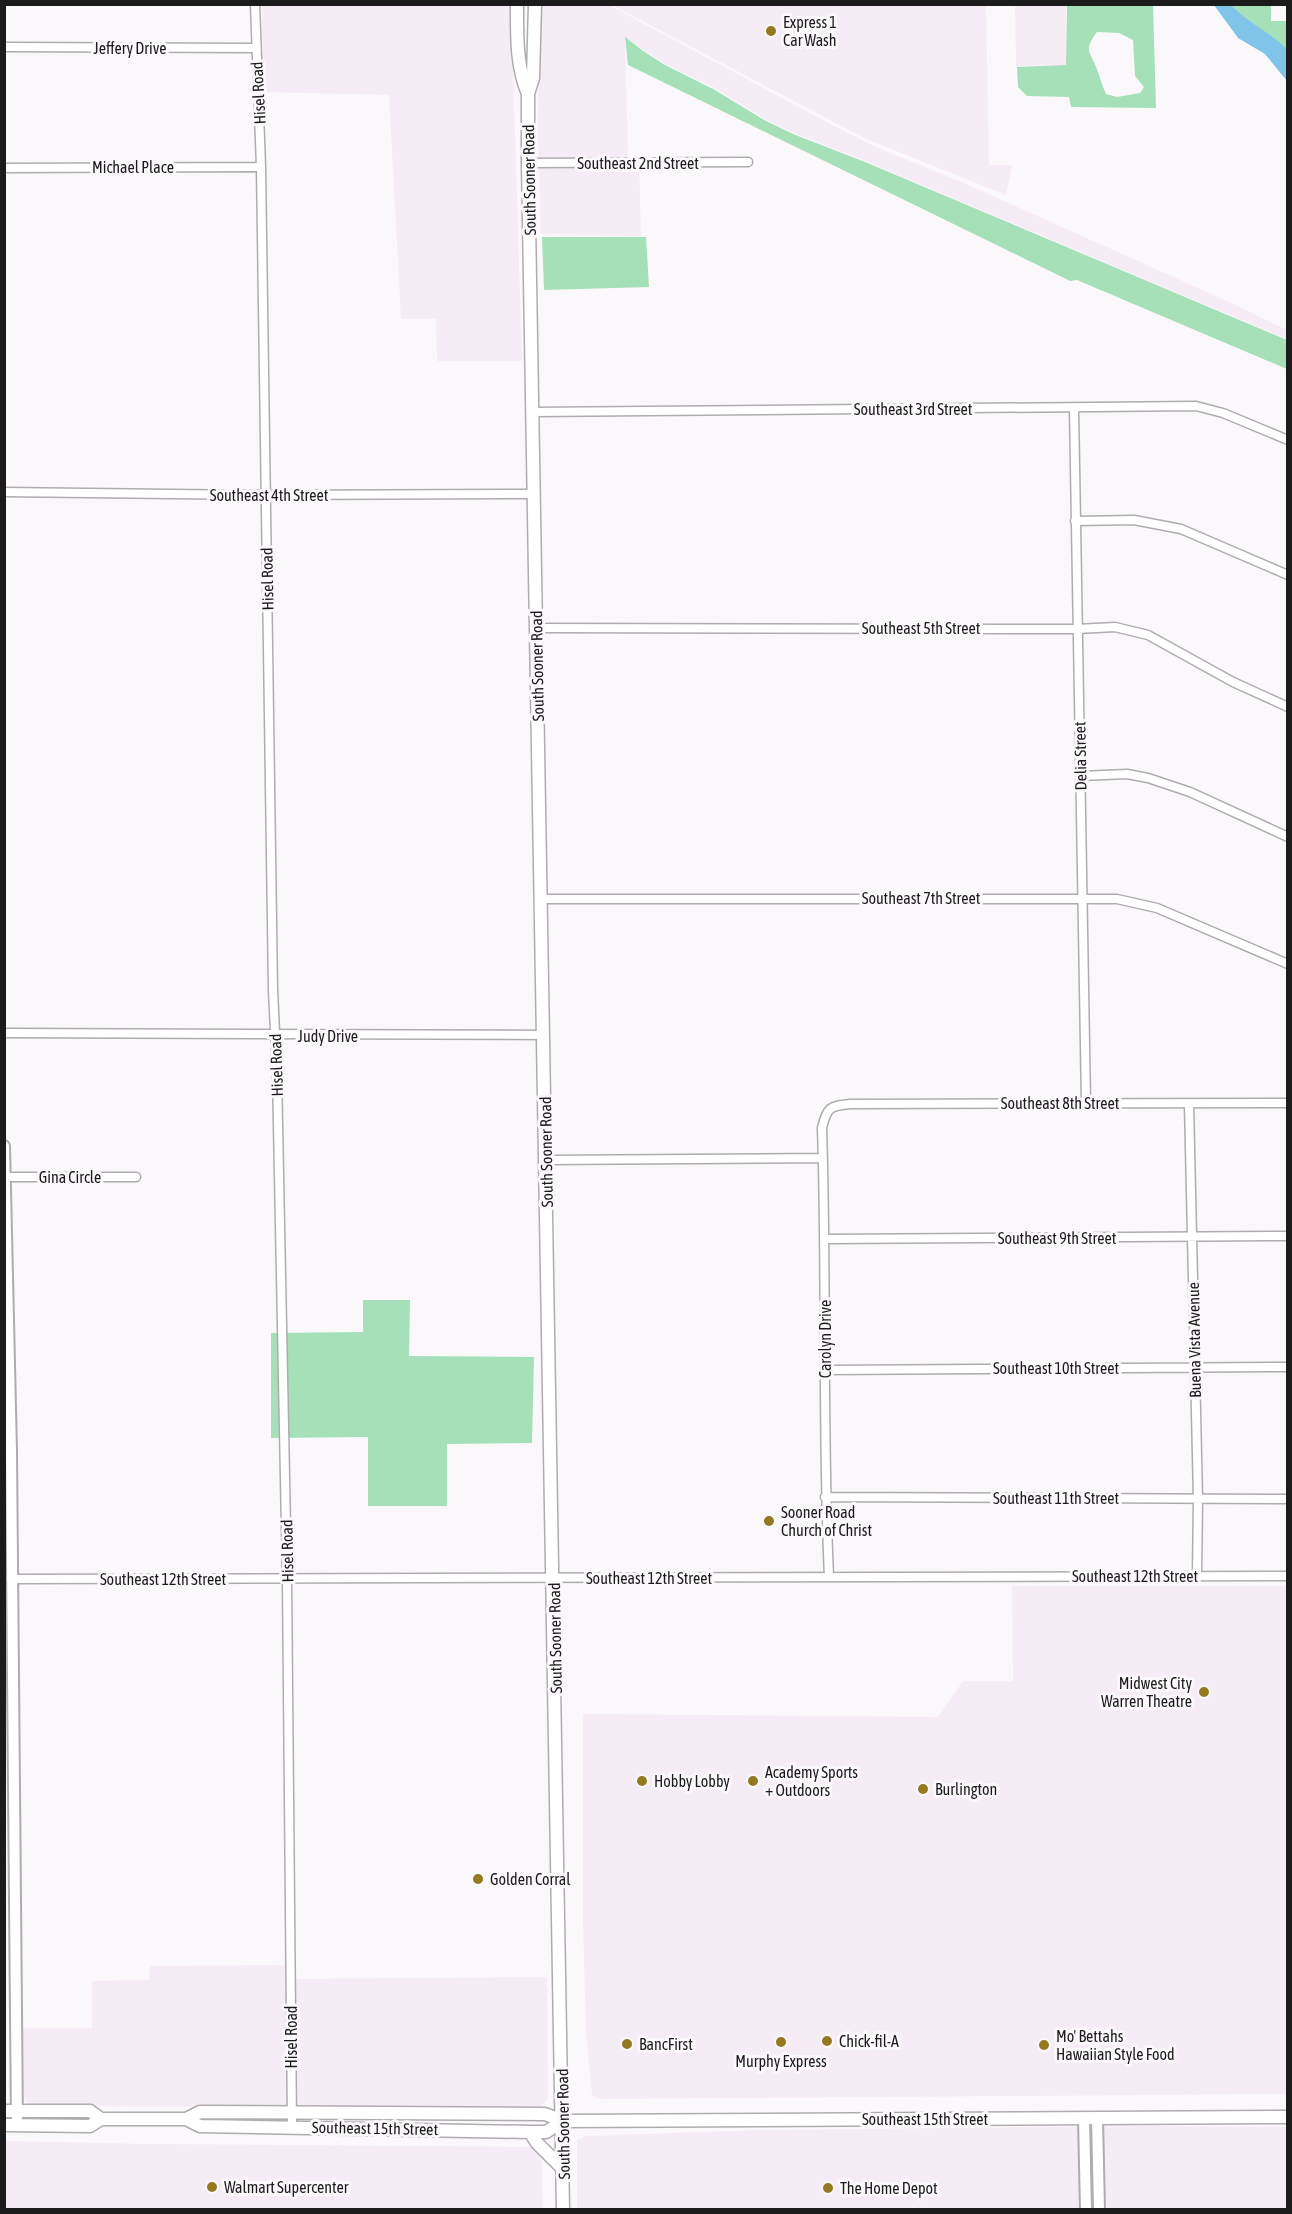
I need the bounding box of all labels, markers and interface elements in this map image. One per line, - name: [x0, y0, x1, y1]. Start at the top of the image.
- place label: Express 1 Car Wash: [783, 13, 837, 49]
- marker: Express 1 Car Wash: [764, 24, 778, 38]
- street label: Jeffery Drive: [94, 39, 166, 58]
- street label: Hisel Road: [247, 61, 269, 125]
- street label: South Sooner Road: [519, 124, 539, 236]
- street label: Southeast 2nd Street: [577, 154, 699, 172]
- street label: Michael Place: [92, 158, 174, 176]
- street label: Southeast 3rd Street: [854, 400, 973, 418]
- street label: Southeast 4th Street: [210, 486, 329, 504]
- street label: Hisel Road: [257, 547, 277, 611]
- street label: South Sooner Road: [527, 610, 547, 722]
- street label: Southeast 5th Street: [862, 619, 981, 637]
- street label: Delia Street: [1070, 721, 1090, 791]
- street label: Southeast 7th Street: [862, 889, 981, 907]
- street label: Judy Drive: [298, 1027, 358, 1046]
- street label: Hisel Road: [266, 1033, 286, 1097]
- street label: Southeast 8th Street: [1001, 1094, 1120, 1112]
- street label: South Sooner Road: [536, 1096, 556, 1208]
- street label: Gina Circle: [39, 1168, 101, 1186]
- street label: Southeast 9th Street: [998, 1229, 1117, 1247]
- street label: Buena Vista Avenue: [1184, 1282, 1204, 1398]
- street label: Carolyn Drive: [816, 1300, 835, 1378]
- street label: Southeast 10th Street: [993, 1359, 1119, 1377]
- street label: Southeast 11th Street: [993, 1489, 1119, 1507]
- place label: Sooner Road Church of Christ: [781, 1503, 872, 1539]
- marker: Sooner Road Church of Christ: [762, 1514, 776, 1528]
- street label: Hisel Road: [277, 1519, 297, 1583]
- street label: Southeast 12th Street: [1072, 1567, 1198, 1585]
- street label: Southeast 12th Street: [586, 1569, 712, 1587]
- street label: Southeast 12th Street: [100, 1570, 226, 1588]
- street label: South Sooner Road: [545, 1582, 565, 1694]
- place label: Midwest City Warren Theatre: [1101, 1674, 1192, 1710]
- marker: Midwest City Warren Theatre: [1197, 1685, 1211, 1699]
- place label: Academy Sports + Outdoors: [765, 1763, 858, 1799]
- place label: Hobby Lobby: [654, 1772, 730, 1791]
- marker: Hobby Lobby: [635, 1774, 649, 1788]
- marker: Academy Sports + Outdoors: [746, 1774, 760, 1788]
- place label: Burlington: [935, 1780, 997, 1799]
- marker: Burlington: [916, 1782, 930, 1796]
- place label: Golden Corral: [490, 1870, 571, 1888]
- marker: Golden Corral: [471, 1872, 485, 1886]
- street label: Hisel Road: [282, 2006, 300, 2068]
- place label: Mo' Bettahs Hawaiian Style Food: [1056, 2027, 1175, 2064]
- place label: Chick-fil-A: [839, 2032, 899, 2050]
- marker: Chick-fil-A: [820, 2034, 834, 2048]
- place label: BancFirst: [639, 2035, 693, 2053]
- marker: Murphy Express: [774, 2035, 788, 2049]
- marker: BancFirst: [620, 2037, 634, 2051]
- marker: Mo' Bettahs Hawaiian Style Food: [1037, 2038, 1051, 2052]
- place label: Murphy Express: [735, 2052, 827, 2071]
- street label: South Sooner Road: [553, 2068, 573, 2180]
- street label: Southeast 15th Street: [862, 2110, 988, 2128]
- street label: Southeast 15th Street: [312, 2118, 439, 2138]
- place label: Walmart Supercenter: [224, 2178, 349, 2197]
- place label: The Home Depot: [840, 2179, 938, 2198]
- marker: Walmart Supercenter: [205, 2180, 219, 2194]
- marker: The Home Depot: [821, 2181, 835, 2195]

